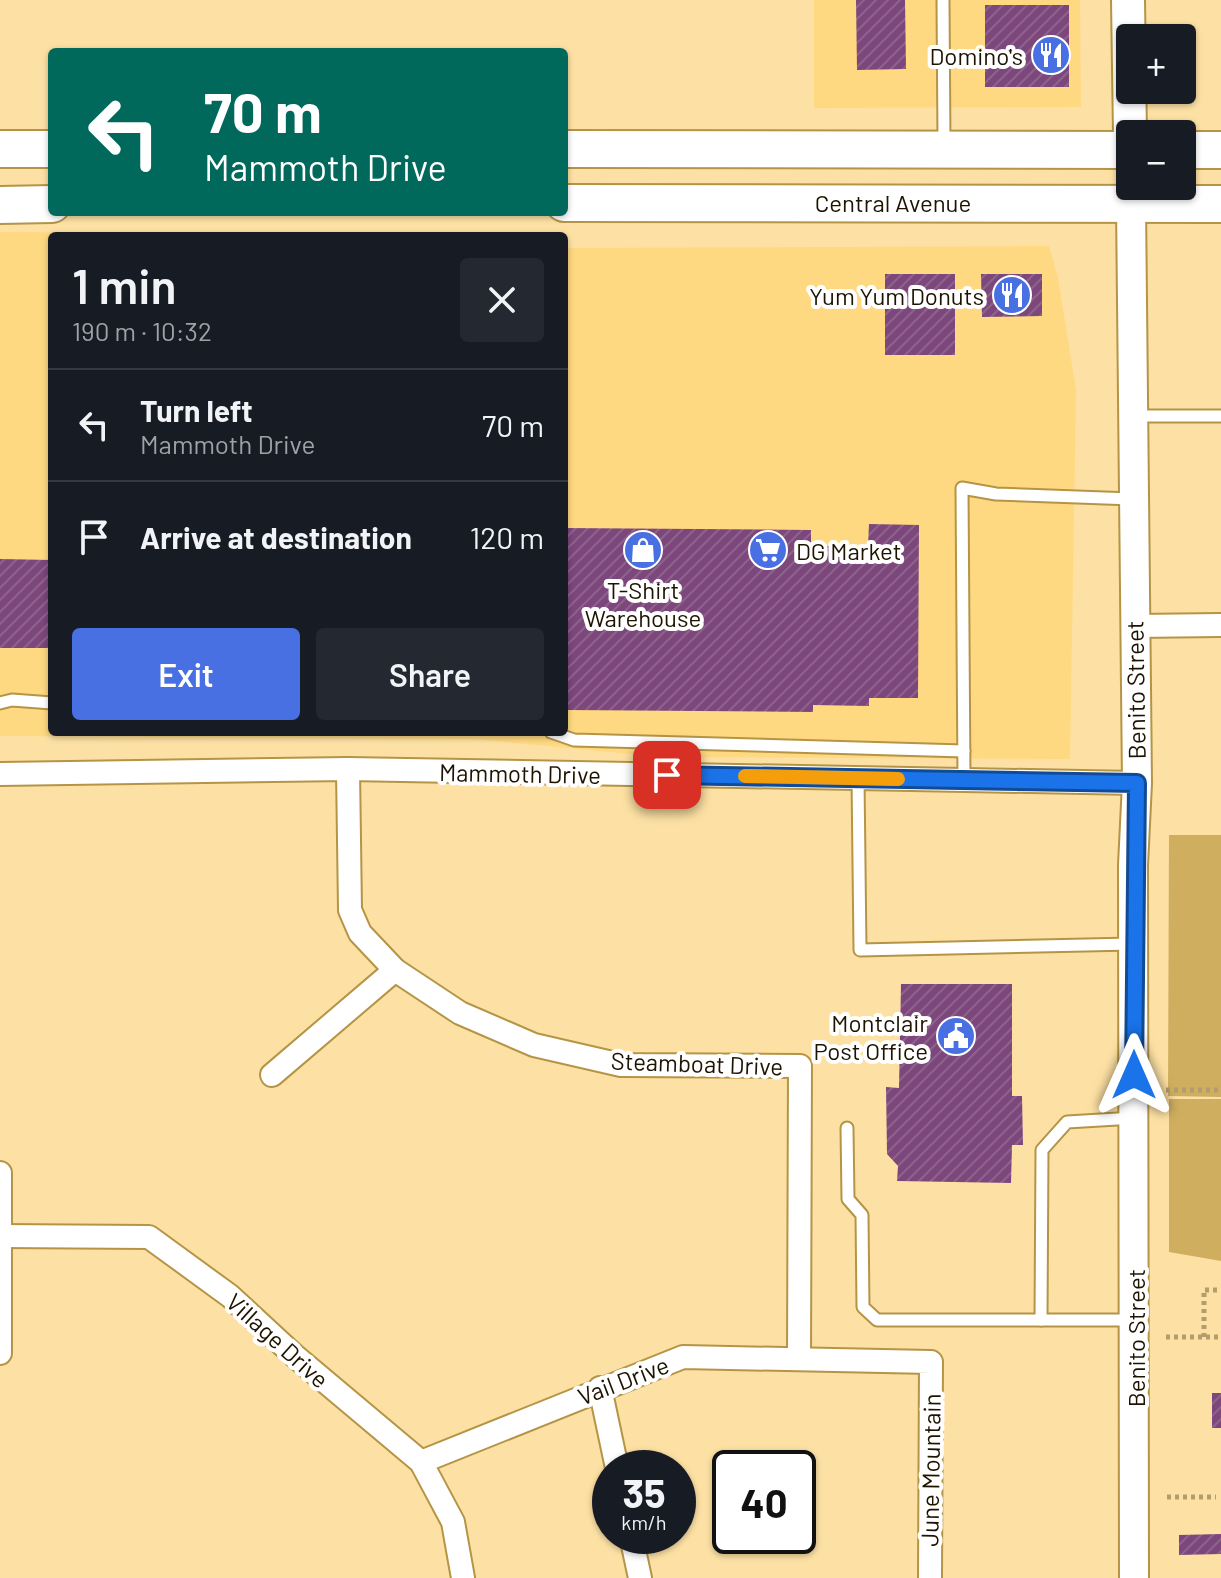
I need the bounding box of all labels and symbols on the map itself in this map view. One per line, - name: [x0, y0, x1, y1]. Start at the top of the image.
- restaurant icon: Domino's: [1030, 34, 1072, 76]
- place label: Domino's: [929, 41, 1023, 70]
- street label: Central Avenue: [815, 188, 971, 217]
- restaurant icon: Yum Yum Donuts: [991, 274, 1033, 316]
- place label: Yum Yum Donuts: [809, 281, 984, 310]
- shop icon: T-Shirt Warehouse: [622, 529, 664, 571]
- supermarket icon: DG Market: [747, 529, 789, 571]
- place label: DG Market: [796, 536, 901, 565]
- place label: T-Shirt Warehouse: [585, 575, 701, 632]
- street label: Benito Street: [1119, 620, 1151, 760]
- pin: [633, 741, 701, 809]
- street label: Mammoth Drive: [439, 757, 601, 789]
- place label: Montclair Post Office: [813, 1008, 928, 1065]
- public building icon: Montclair Post Office: [935, 1015, 977, 1057]
- position arrow: [1092, 1033, 1176, 1117]
- street label: Steamboat Drive: [610, 1046, 784, 1080]
- street label: Benito Street: [1121, 1269, 1150, 1407]
- street label: Village Drive: [221, 1287, 335, 1393]
- street label: Vail Drive: [573, 1349, 673, 1411]
- street label: June Mountain: [914, 1393, 946, 1547]
- speed limit sign: 40: [712, 1450, 816, 1554]

